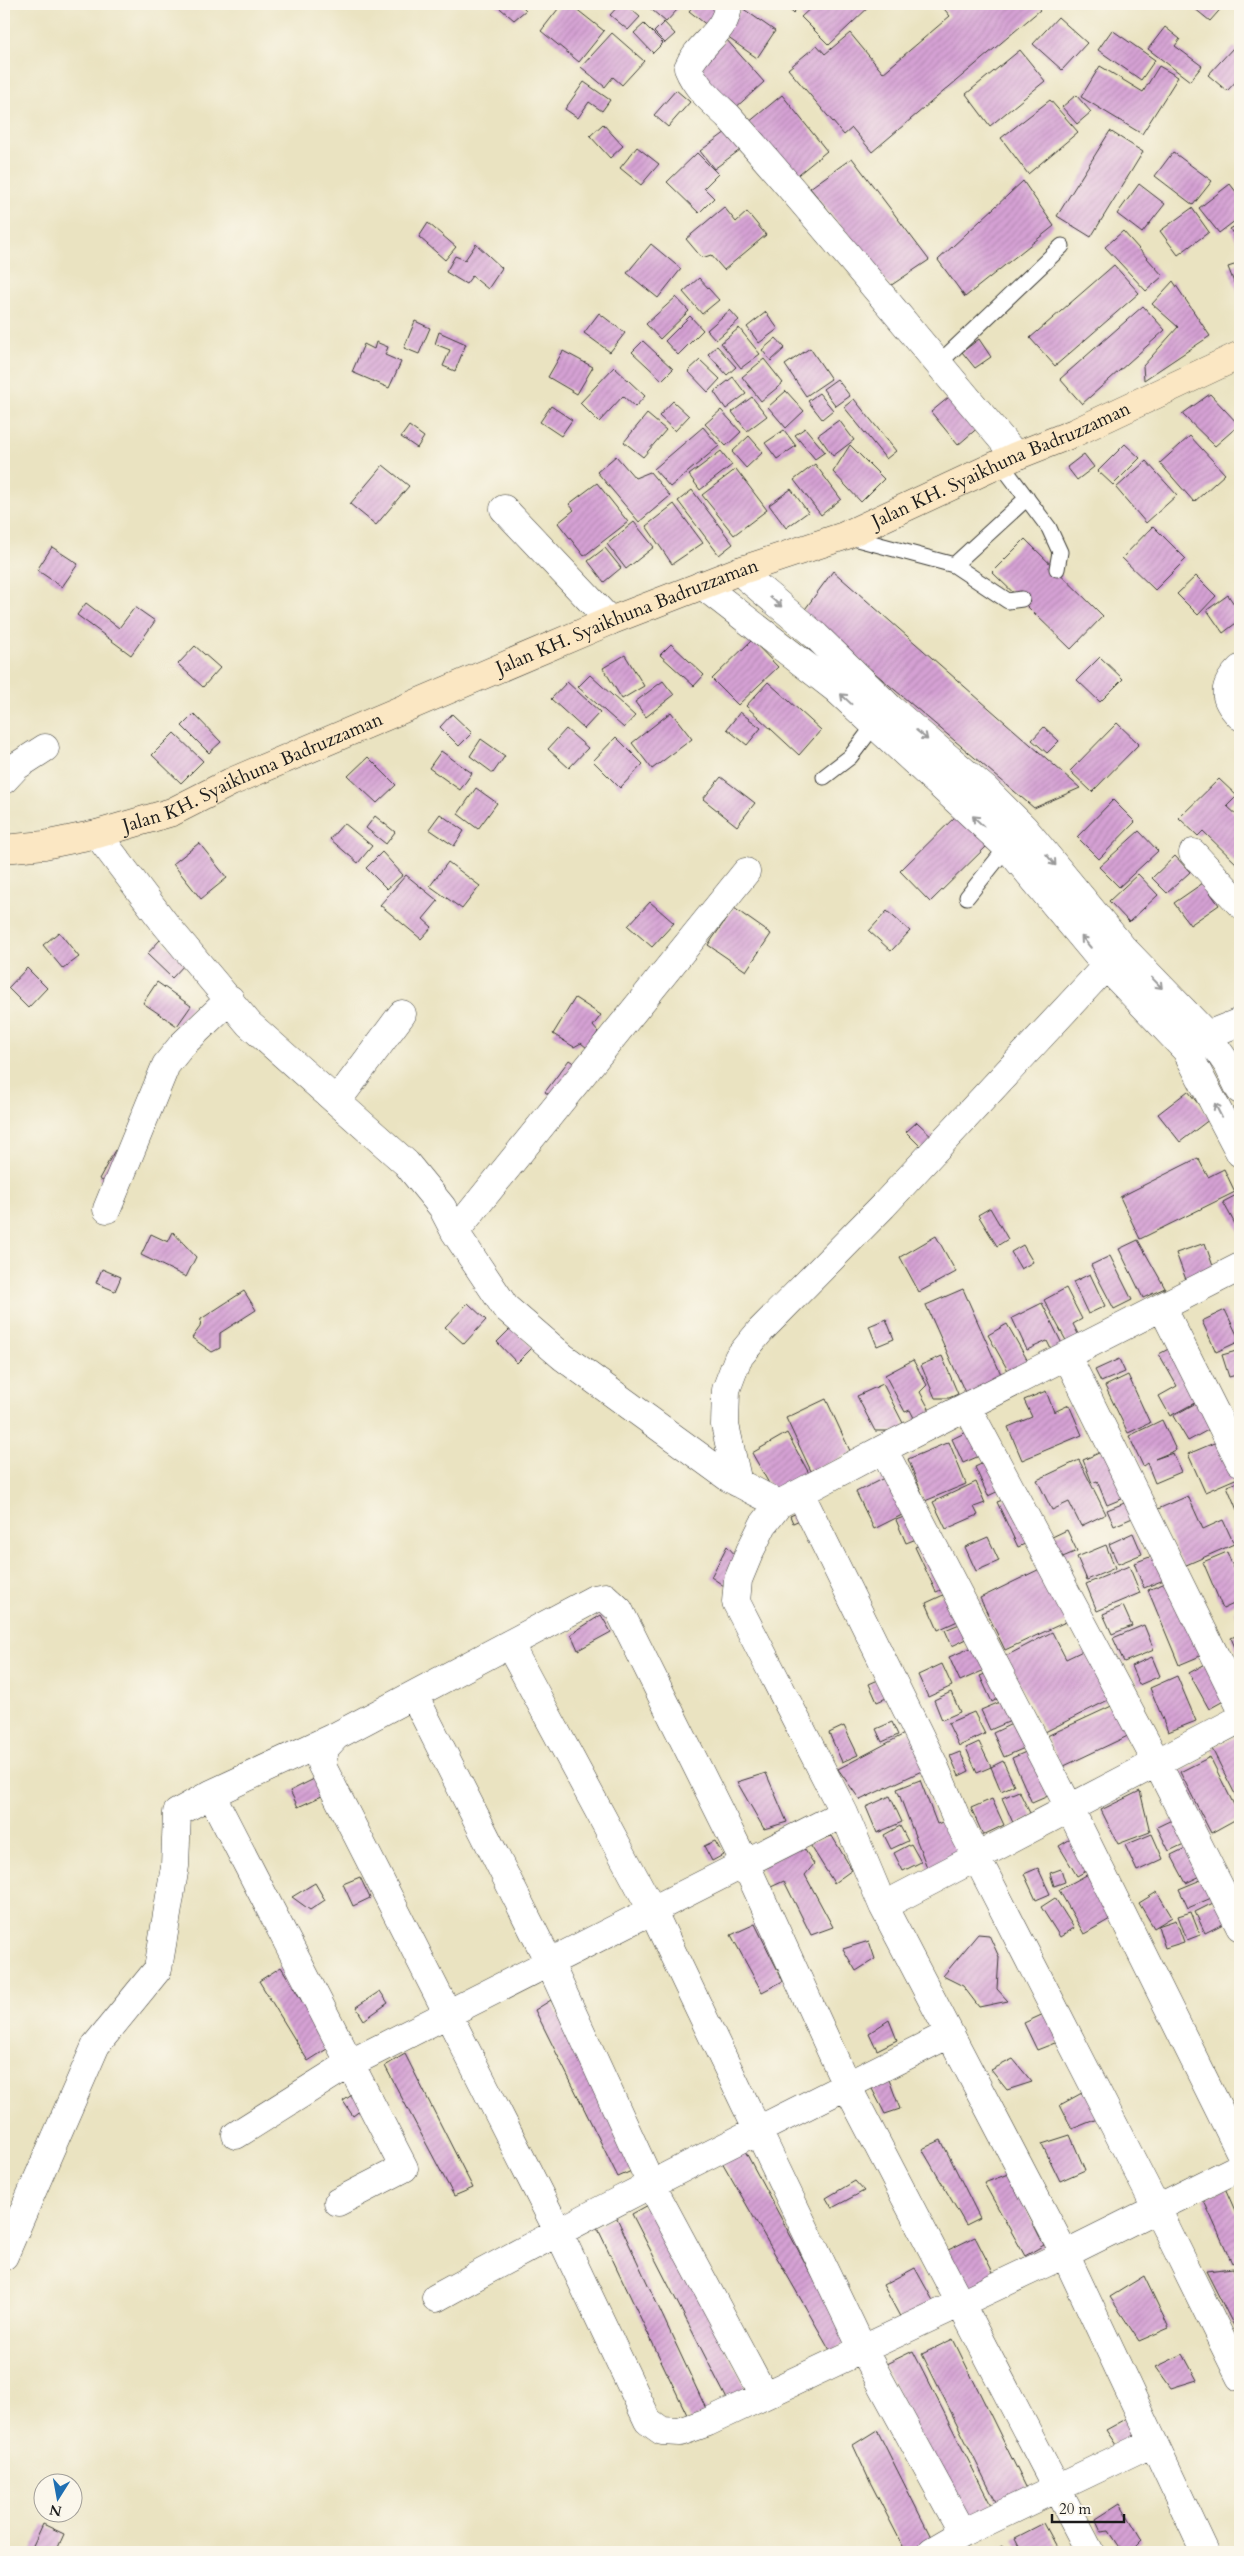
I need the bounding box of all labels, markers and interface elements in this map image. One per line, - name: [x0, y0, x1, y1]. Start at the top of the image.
- street label: Jalan KH. Syaikhuna Badruzzaman: [865, 395, 1135, 536]
- street label: Jalan KH. Syaikhuna Badruzzaman: [489, 552, 762, 682]
- one-way arrow: [769, 597, 782, 608]
- one-way arrow: [839, 693, 852, 705]
- street label: Jalan KH. Syaikhuna Badruzzaman: [117, 706, 387, 840]
- one-way arrow: [916, 729, 929, 740]
- one-way arrow: [972, 815, 985, 827]
- one-way arrow: [1045, 854, 1056, 867]
- one-way arrow: [1080, 936, 1091, 949]
- one-way arrow: [1151, 977, 1163, 989]
- one-way arrow: [1213, 1102, 1223, 1117]
- north arrow: [32, 2474, 82, 2524]
- scale bar: [1052, 2491, 1124, 2523]
- text: 20 m: [1059, 2499, 1091, 2519]
- text: N: [48, 2500, 63, 2521]

